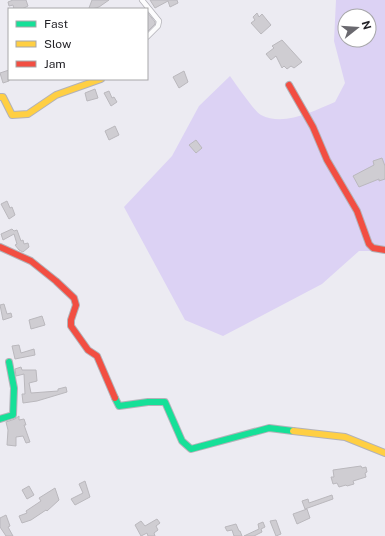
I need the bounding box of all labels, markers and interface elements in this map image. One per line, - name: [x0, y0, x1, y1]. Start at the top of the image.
- legend: [8, 8, 148, 80]
- north arrow: [337, 8, 377, 48]
- text: Fast: [44, 17, 69, 31]
- text: N: [360, 19, 374, 31]
- text: Slow: [44, 37, 72, 51]
- text: Jam: [44, 57, 66, 71]

